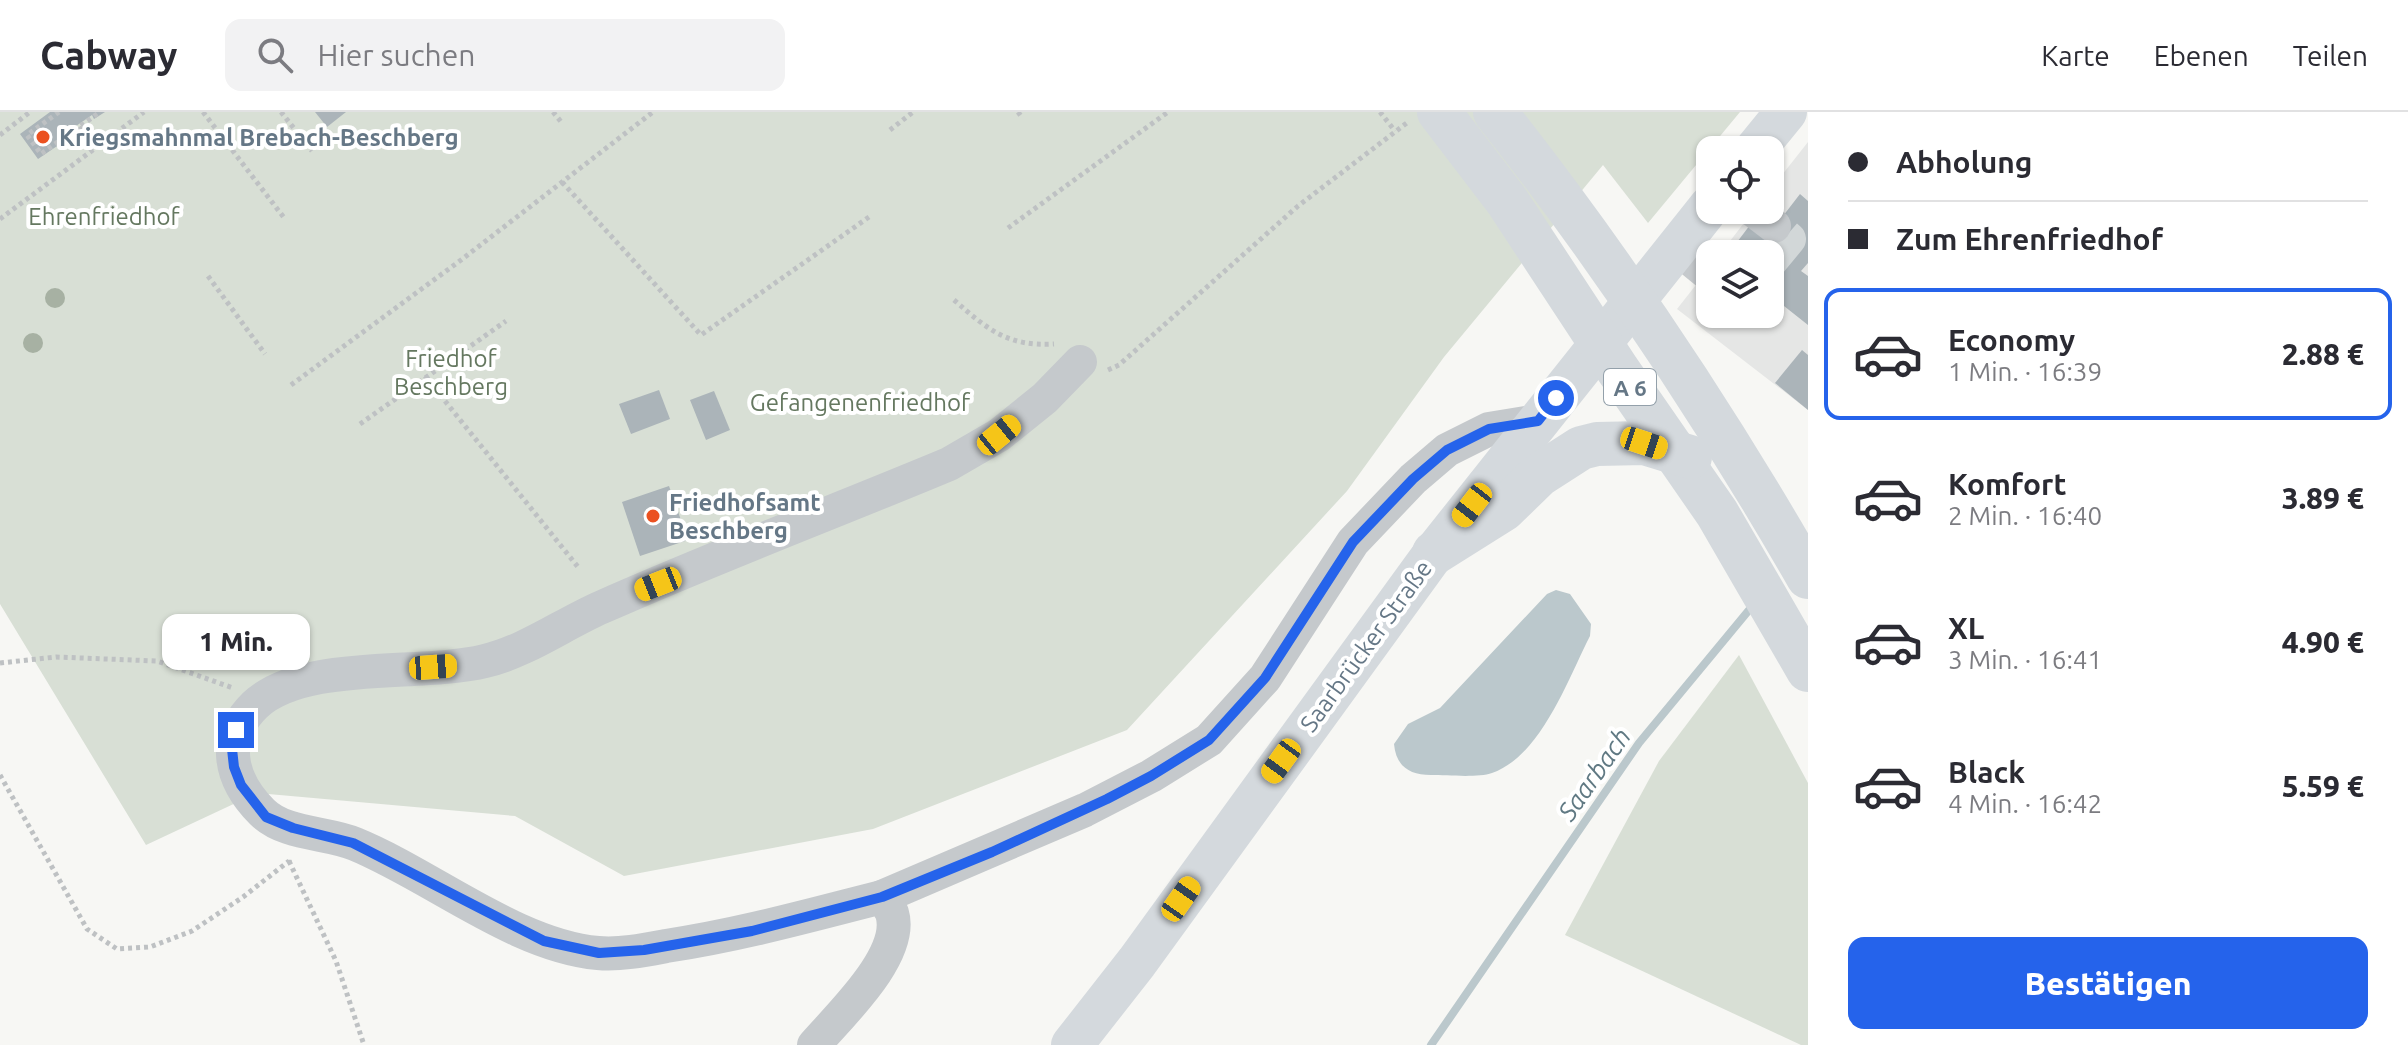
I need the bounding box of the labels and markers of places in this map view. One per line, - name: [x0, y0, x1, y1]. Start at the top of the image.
- place label: Kriegsmahnmal Brebach-Beschberg: [59, 124, 459, 151]
- marker: Kriegsmahnmal Brebach-Beschberg: [34, 128, 52, 146]
- place label: Friedhofsamt Beschberg: [669, 489, 821, 544]
- marker: Friedhofsamt Beschberg: [644, 507, 662, 525]

